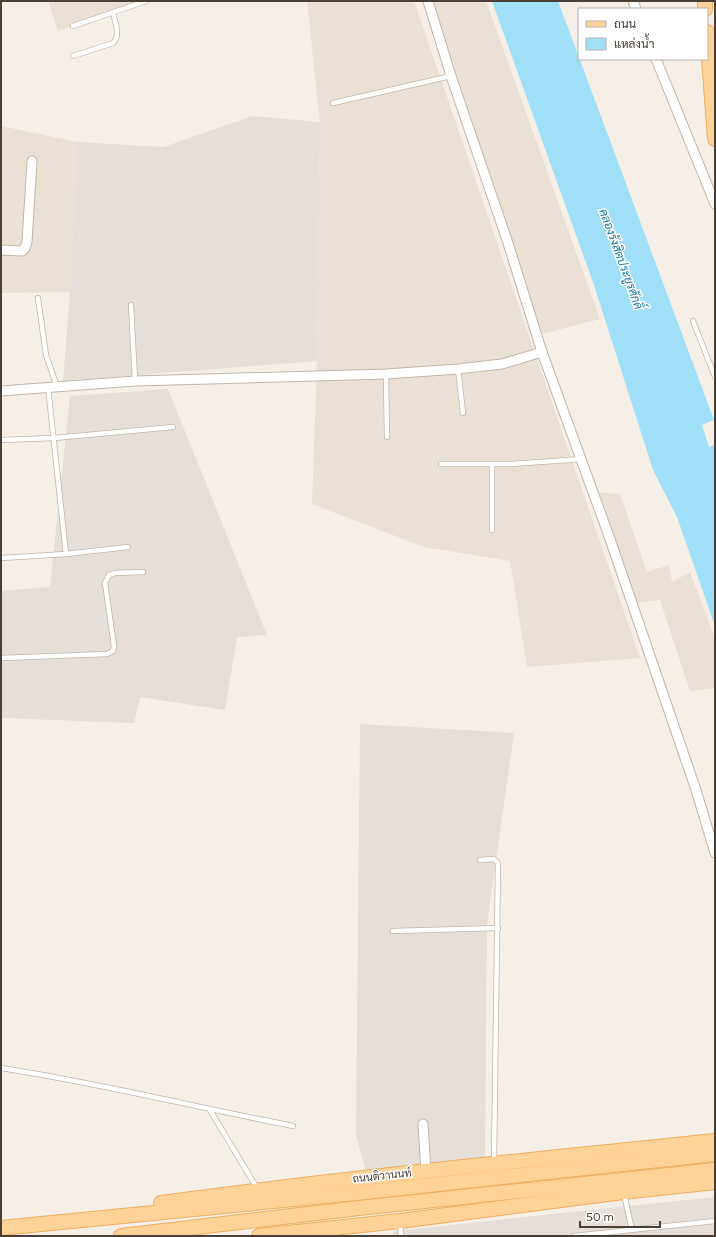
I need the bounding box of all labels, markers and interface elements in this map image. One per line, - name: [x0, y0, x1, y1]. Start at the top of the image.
- legend: [578, 8, 708, 60]
- text: ถนน: [614, 17, 637, 31]
- text: แหล่งน้ำ: [614, 33, 654, 51]
- water label: คลองรังสิตประยูรศักดิ์: [595, 205, 651, 314]
- street label: ถนนติวานนท์: [352, 1164, 412, 1186]
- scale bar: [580, 1203, 660, 1229]
- text: 50 m: [586, 1210, 614, 1224]

